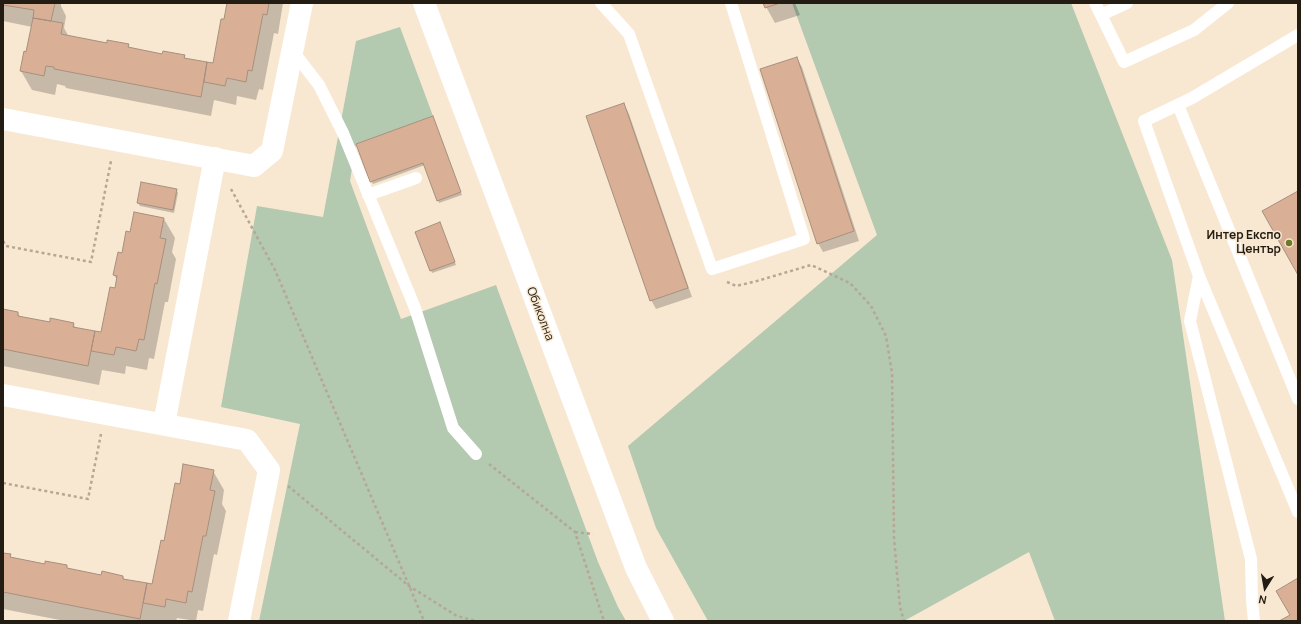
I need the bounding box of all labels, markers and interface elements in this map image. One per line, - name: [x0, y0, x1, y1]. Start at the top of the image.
- place label: Интер Експо Център: [1207, 229, 1281, 257]
- marker: Интер Експо Център: [1284, 238, 1294, 248]
- street label: Обиколна: [523, 285, 557, 343]
- north arrow: [1245, 568, 1285, 608]
- text: N: [1257, 592, 1268, 608]

